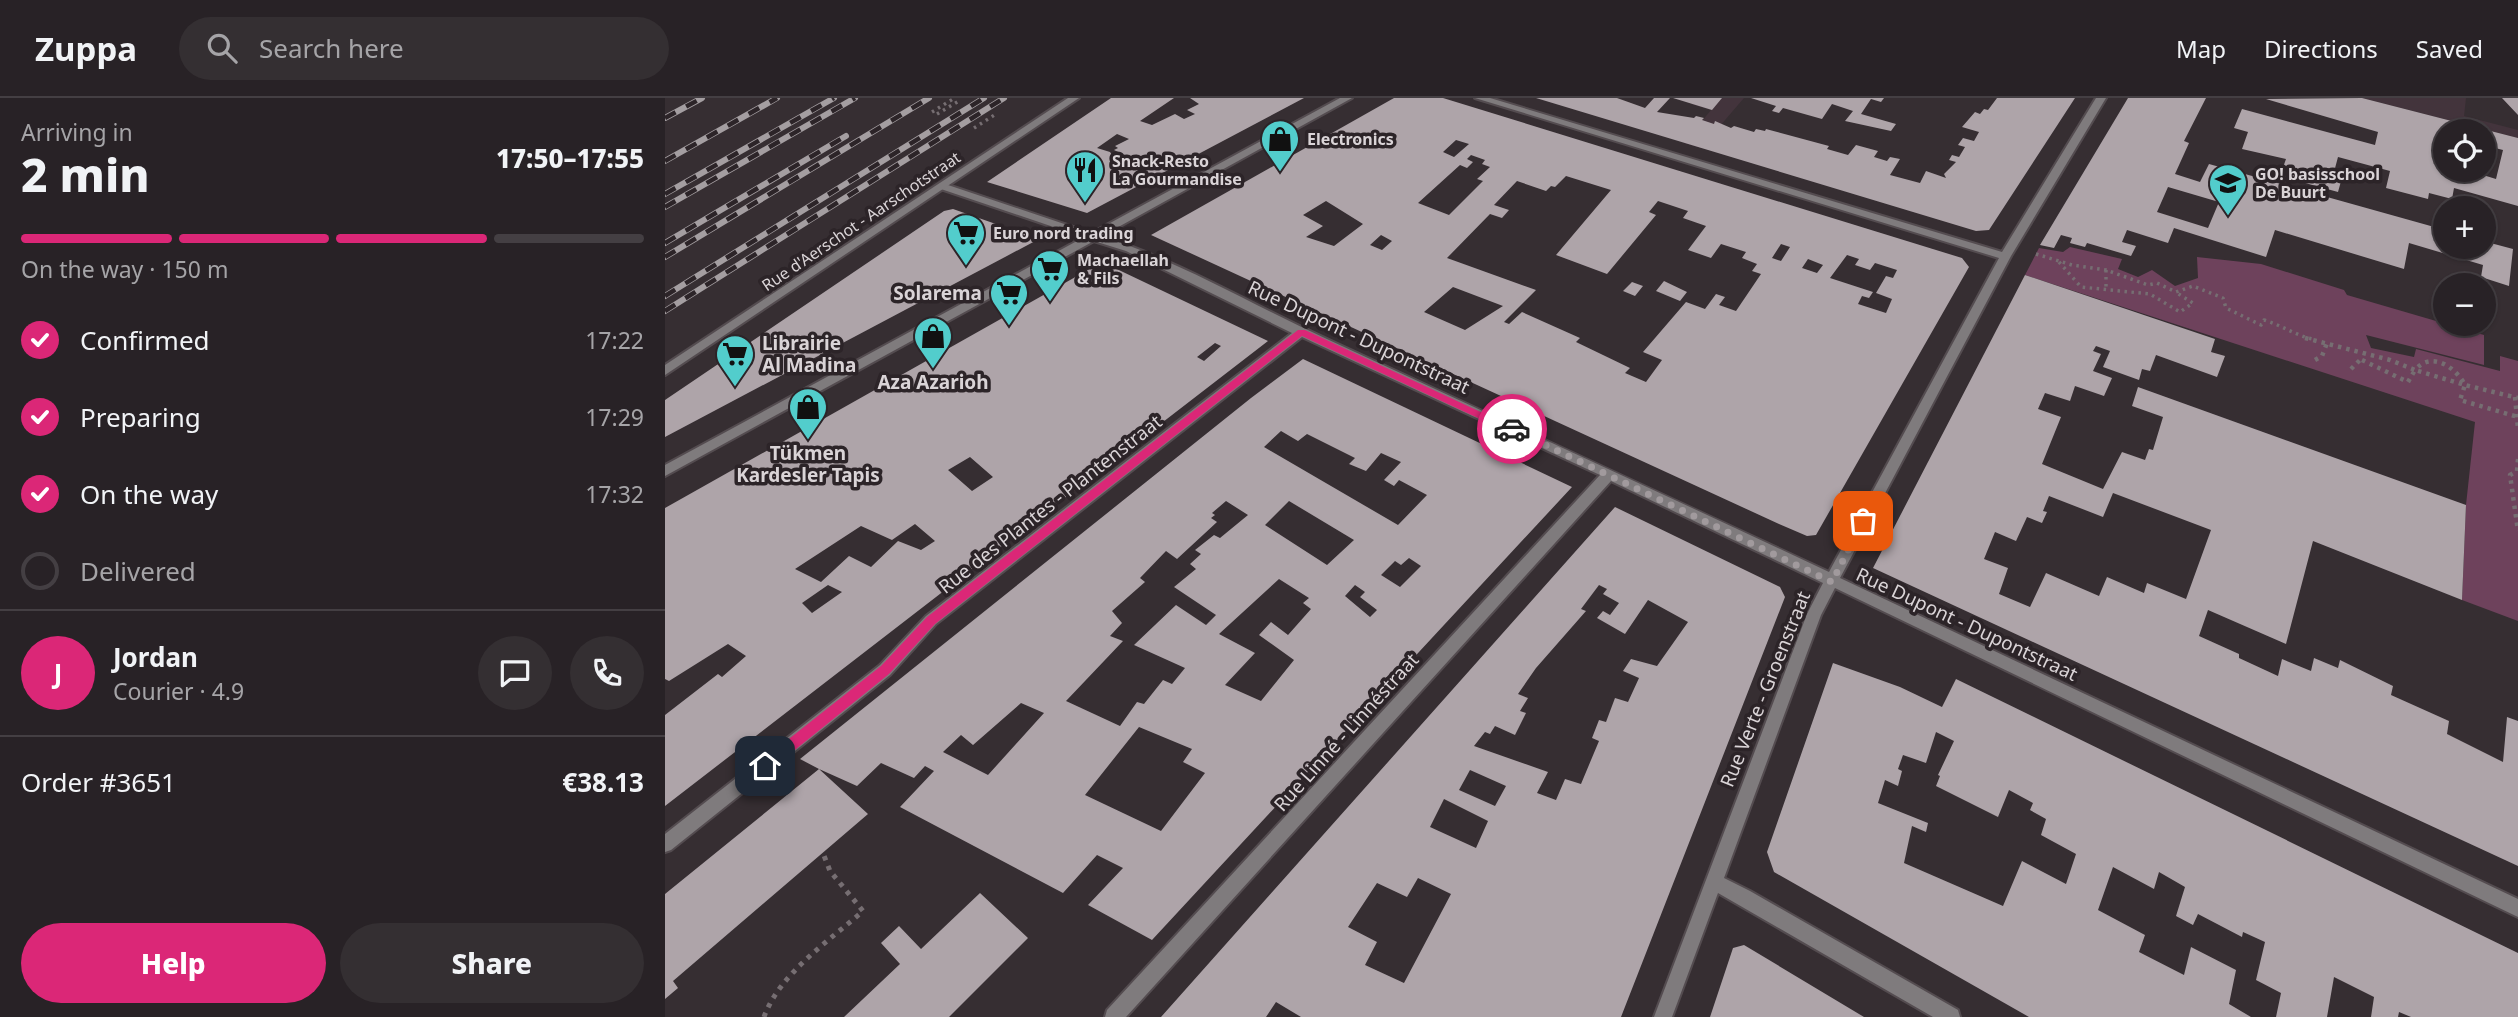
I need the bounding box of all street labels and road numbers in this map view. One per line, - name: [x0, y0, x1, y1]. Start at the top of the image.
- street label: Rue d'Aerschot - Aarschotstraat: [757, 146, 965, 296]
- street label: Rue Dupont - Dupontstraat: [1244, 274, 1474, 400]
- street label: Rue des Plantes - Plantenstraat: [933, 408, 1167, 599]
- street label: Rue Dupont - Dupontstraat: [1852, 561, 2082, 687]
- street label: Rue Verte - Groenstraat: [1714, 587, 1816, 791]
- street label: Rue Linné - Linnéstraat: [1268, 647, 1424, 817]

